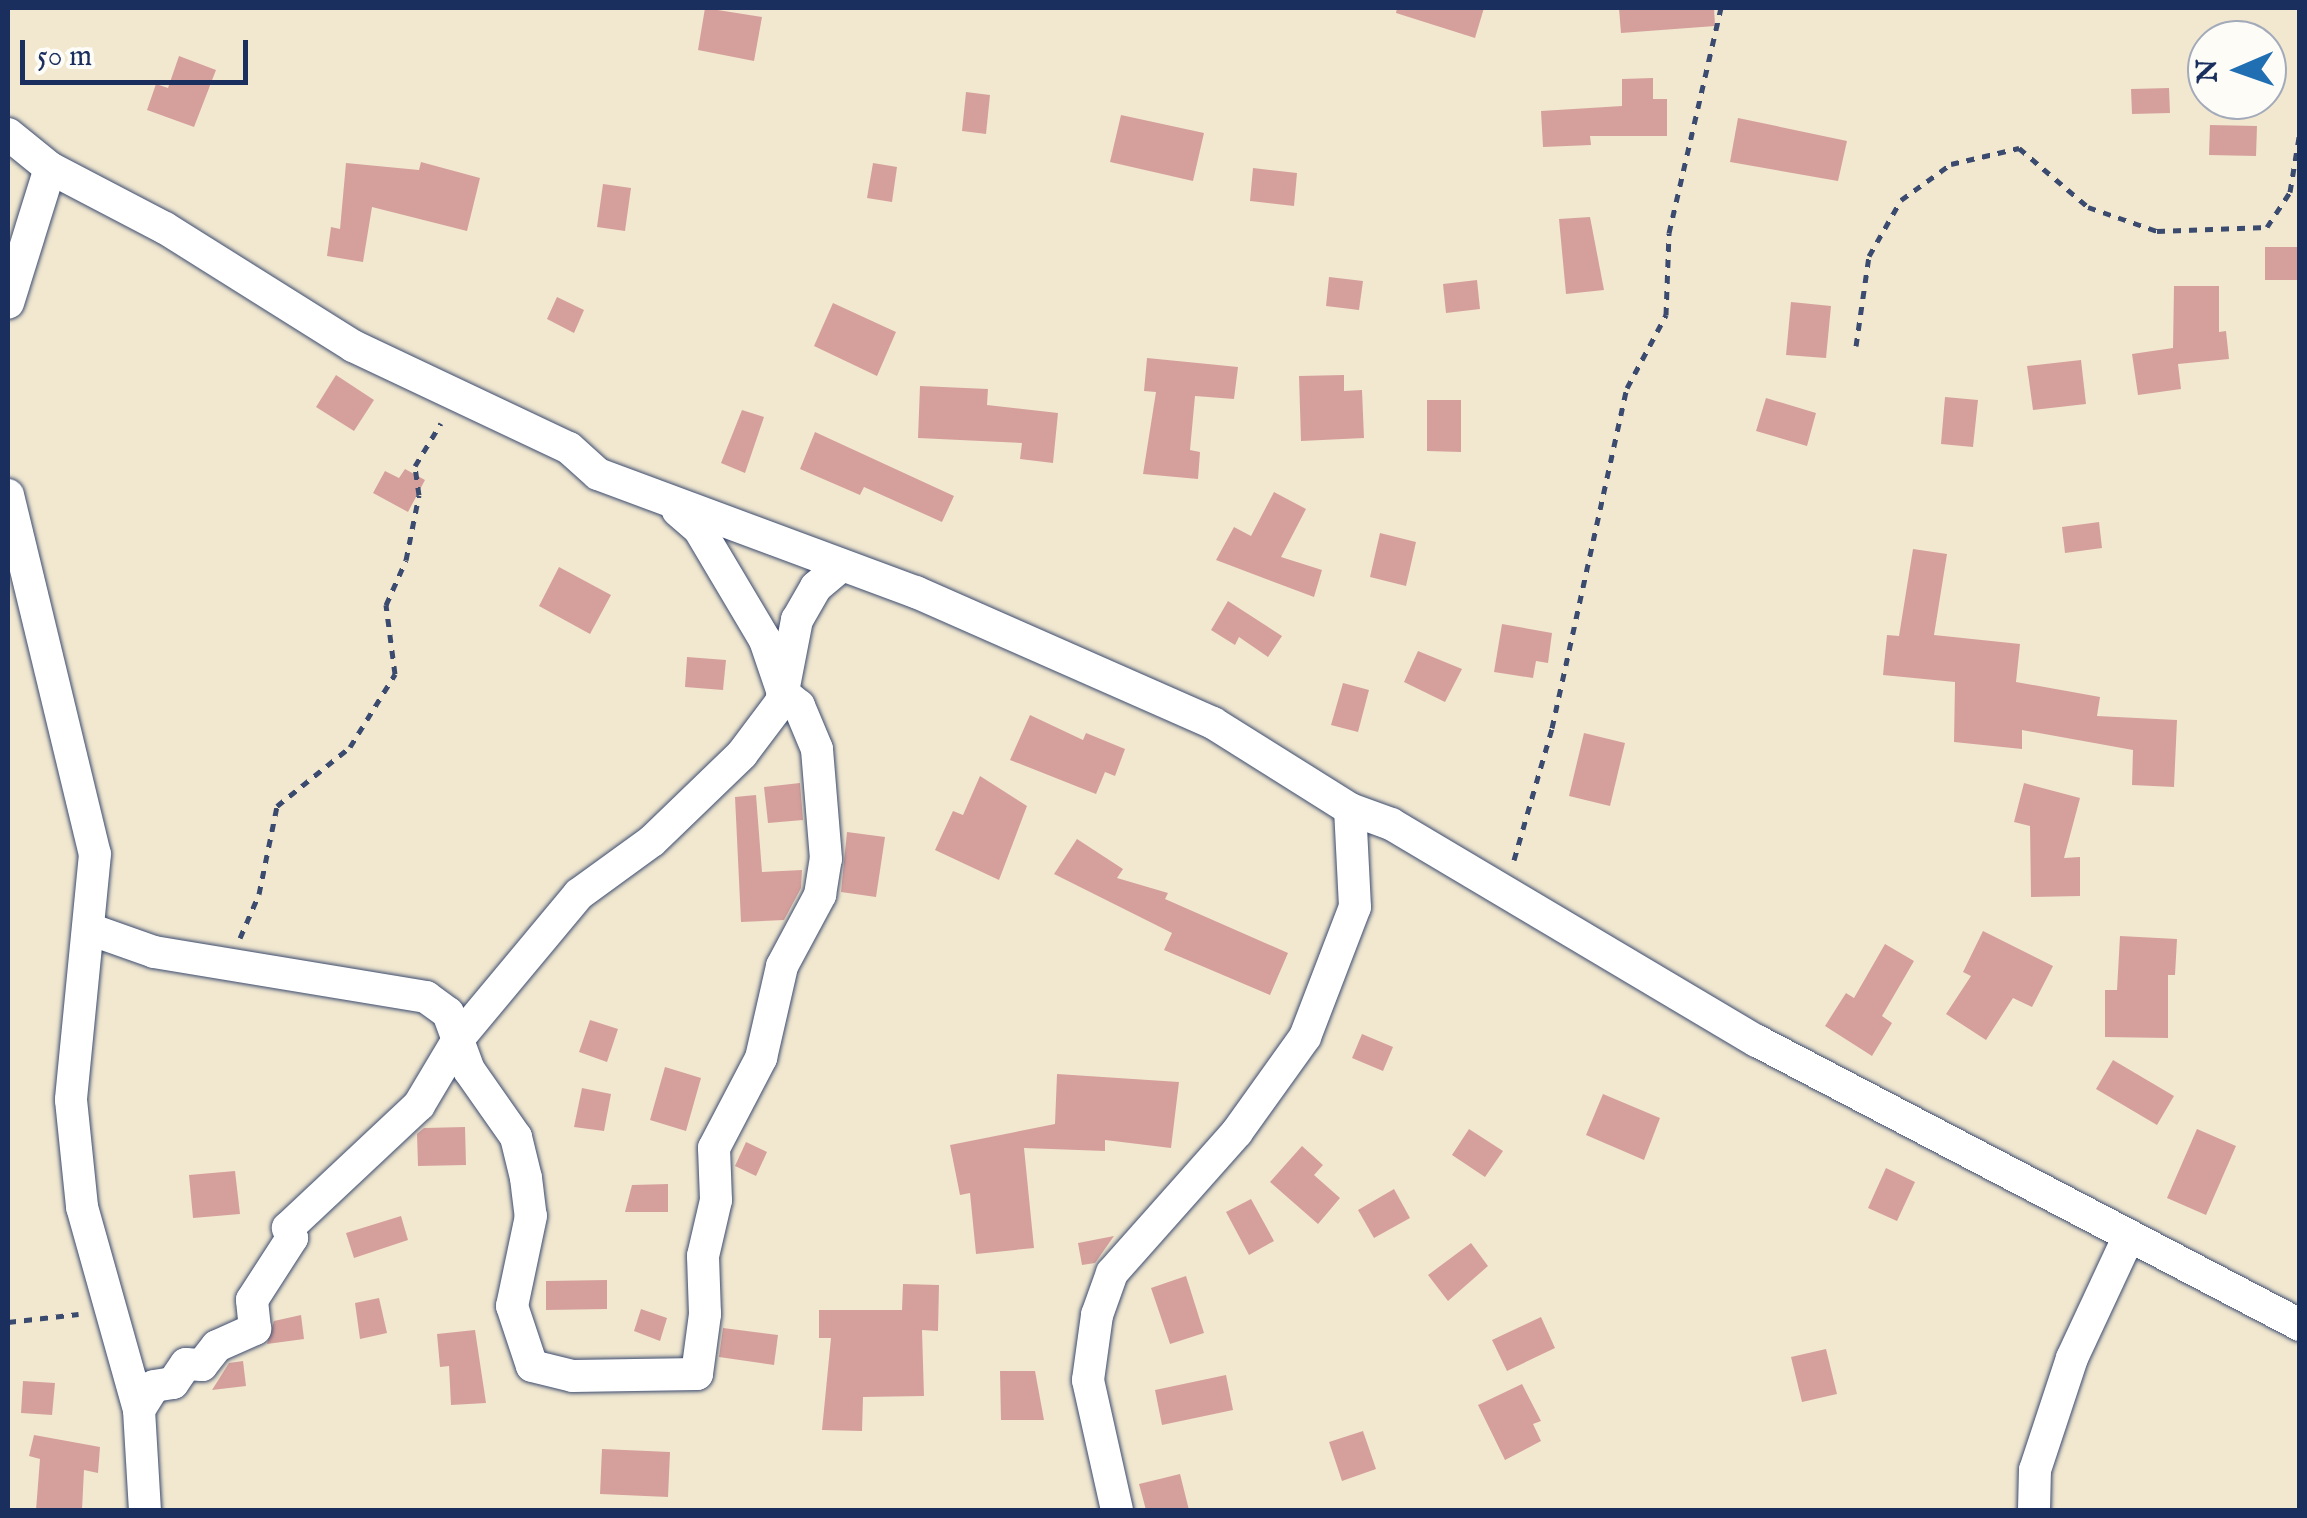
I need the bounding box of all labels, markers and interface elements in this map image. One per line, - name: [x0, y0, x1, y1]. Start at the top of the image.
- scale bar: [25, 20, 252, 82]
- north arrow: [2187, 20, 2287, 120]
- text: 50 m: [37, 38, 92, 76]
- text: N: [2191, 58, 2226, 84]

